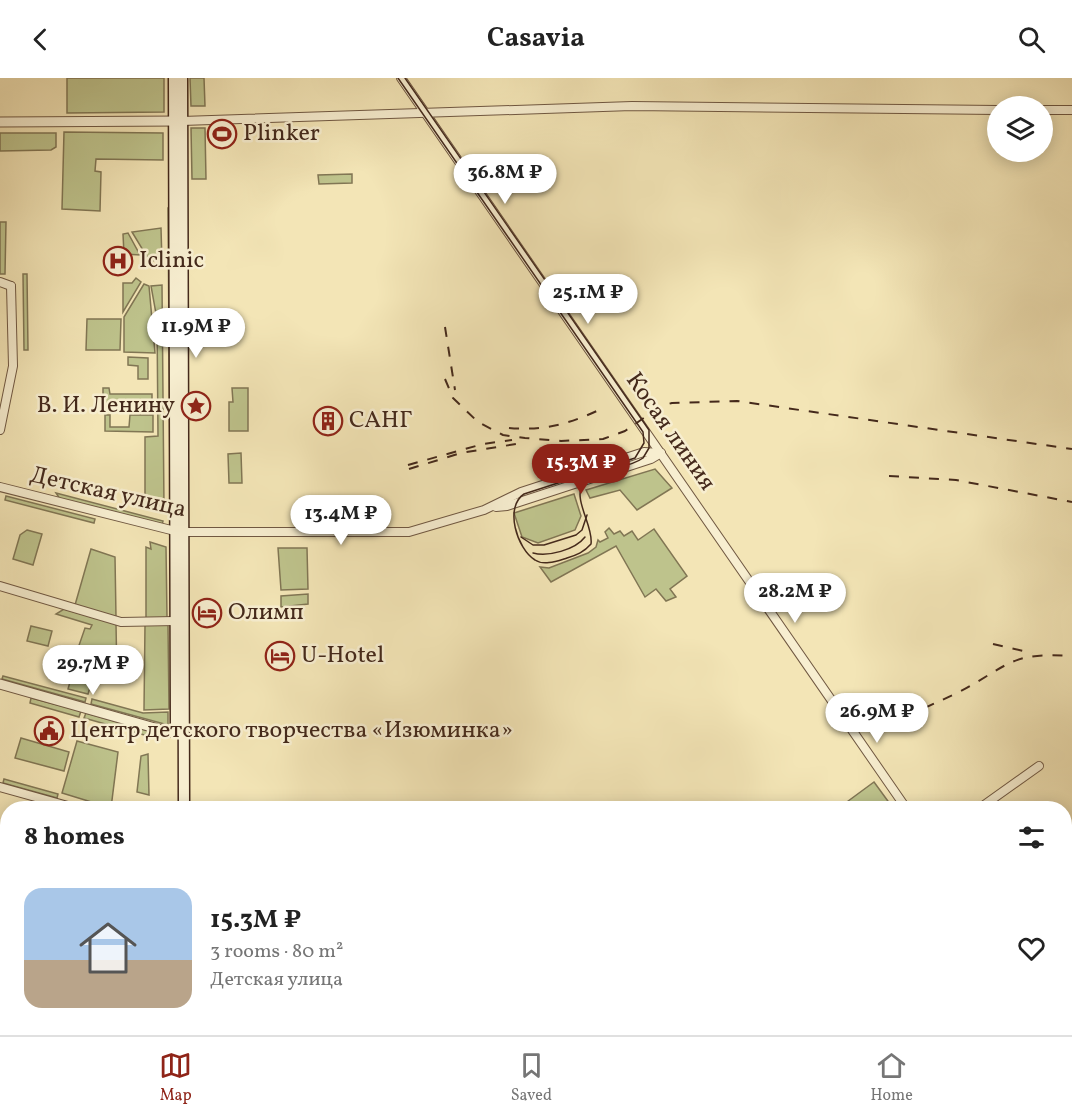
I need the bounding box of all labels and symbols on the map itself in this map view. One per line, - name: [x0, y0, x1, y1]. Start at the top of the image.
- place label: Plinker: [243, 117, 320, 151]
- sports icon: Plinker: [206, 118, 238, 150]
- pin: 36.8M ₽: [450, 154, 560, 205]
- place label: Iclinic: [139, 244, 204, 278]
- hospital icon: Iclinic: [102, 245, 134, 277]
- pin: 25.1M ₽: [533, 274, 643, 325]
- pin: 11.9M ₽: [141, 308, 251, 359]
- street label: Косая линия: [617, 366, 723, 498]
- place label: В. И. Ленину: [37, 389, 175, 423]
- place icon: В. И. Ленину: [180, 390, 212, 422]
- place label: САНГ: [349, 404, 413, 438]
- building icon: САНГ: [312, 405, 344, 437]
- pin: 15.3M ₽: [526, 444, 636, 495]
- street label: Детская улица: [26, 458, 190, 528]
- pin: 13.4M ₽: [286, 495, 396, 546]
- pin: 28.2M ₽: [740, 573, 850, 624]
- place label: Олимп: [228, 596, 304, 630]
- hotel icon: Олимп: [191, 597, 223, 629]
- place label: U-Hotel: [301, 639, 384, 673]
- hotel icon: U-Hotel: [264, 640, 296, 672]
- pin: 29.7M ₽: [38, 645, 148, 696]
- pin: 26.9M ₽: [822, 693, 932, 744]
- place label: Центр детского творчества «Изюминка»: [70, 714, 513, 748]
- public building icon: Центр детского творчества «Изюминка»: [33, 715, 65, 747]

